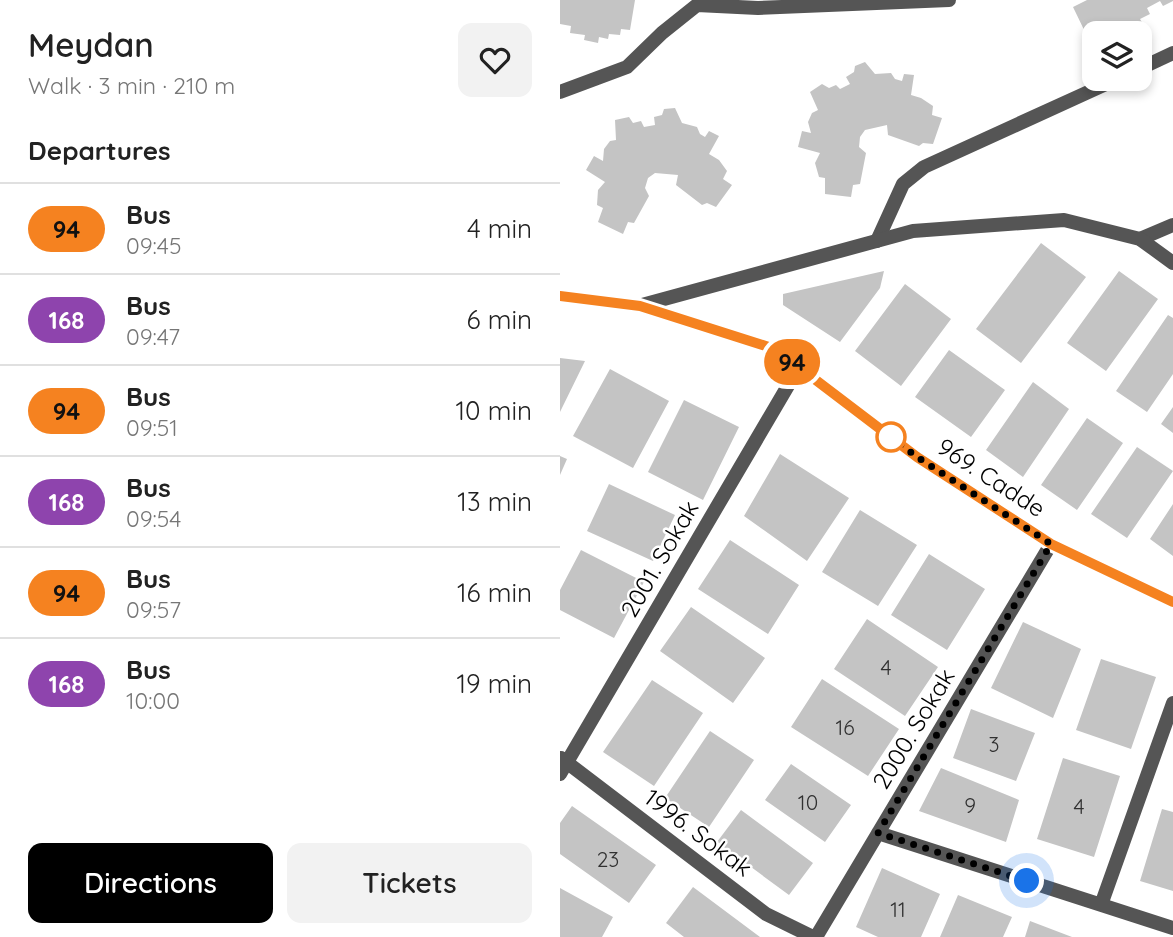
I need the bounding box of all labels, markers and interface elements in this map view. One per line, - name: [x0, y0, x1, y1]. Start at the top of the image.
- map controls: [1082, 21, 1152, 91]
- button: layers: [1082, 21, 1152, 91]
- button: heart: [458, 23, 532, 97]
- text: Meydan: [28, 24, 154, 65]
- text: Walk · 3 min · 210 m: [28, 71, 235, 100]
- text: Departures: [28, 134, 171, 167]
- text: Bus: [126, 198, 171, 231]
- text: 4 min: [467, 212, 532, 245]
- text: 94: [53, 214, 80, 244]
- text: 09:45: [126, 231, 182, 260]
- text: Bus: [126, 289, 171, 322]
- text: 6 min: [467, 303, 532, 336]
- text: 168: [49, 305, 84, 335]
- text: 09:47: [126, 322, 180, 351]
- line badge: 94: [761, 339, 824, 385]
- text: 94: [778, 347, 806, 377]
- text: Bus: [126, 380, 171, 413]
- text: 10 min: [456, 394, 532, 427]
- text: 94: [53, 396, 80, 426]
- text: 09:51: [126, 413, 178, 442]
- unlabelled marker: [876, 422, 906, 452]
- street label: 969. Cadde: [932, 431, 1051, 523]
- text: Bus: [126, 471, 171, 504]
- text: 13 min: [457, 485, 532, 518]
- text: 168: [49, 487, 84, 517]
- street label: 2001. Sokak: [614, 495, 705, 622]
- text: 09:54: [126, 504, 181, 533]
- text: Bus: [126, 562, 171, 595]
- text: 16 min: [457, 576, 532, 609]
- text: 94: [53, 578, 80, 608]
- text: 09:57: [126, 595, 181, 624]
- text: Bus: [126, 653, 171, 686]
- house number: 4: [880, 654, 892, 680]
- street label: 2000. Sokak: [865, 663, 961, 794]
- text: 19 min: [456, 667, 532, 700]
- text: 168: [49, 669, 84, 699]
- text: 10:00: [126, 686, 180, 715]
- house number: 16: [835, 714, 855, 740]
- house number: 3: [988, 731, 1000, 757]
- street label: 1996. Sokak: [639, 782, 759, 883]
- house number: 10: [798, 789, 818, 815]
- house number: 9: [964, 792, 976, 818]
- house number: 4: [1073, 793, 1085, 819]
- button: Directions: [28, 843, 273, 923]
- button: Tickets: [287, 843, 532, 923]
- house number: 23: [597, 846, 619, 872]
- your location: [1009, 863, 1044, 898]
- house number: 11: [890, 896, 906, 922]

